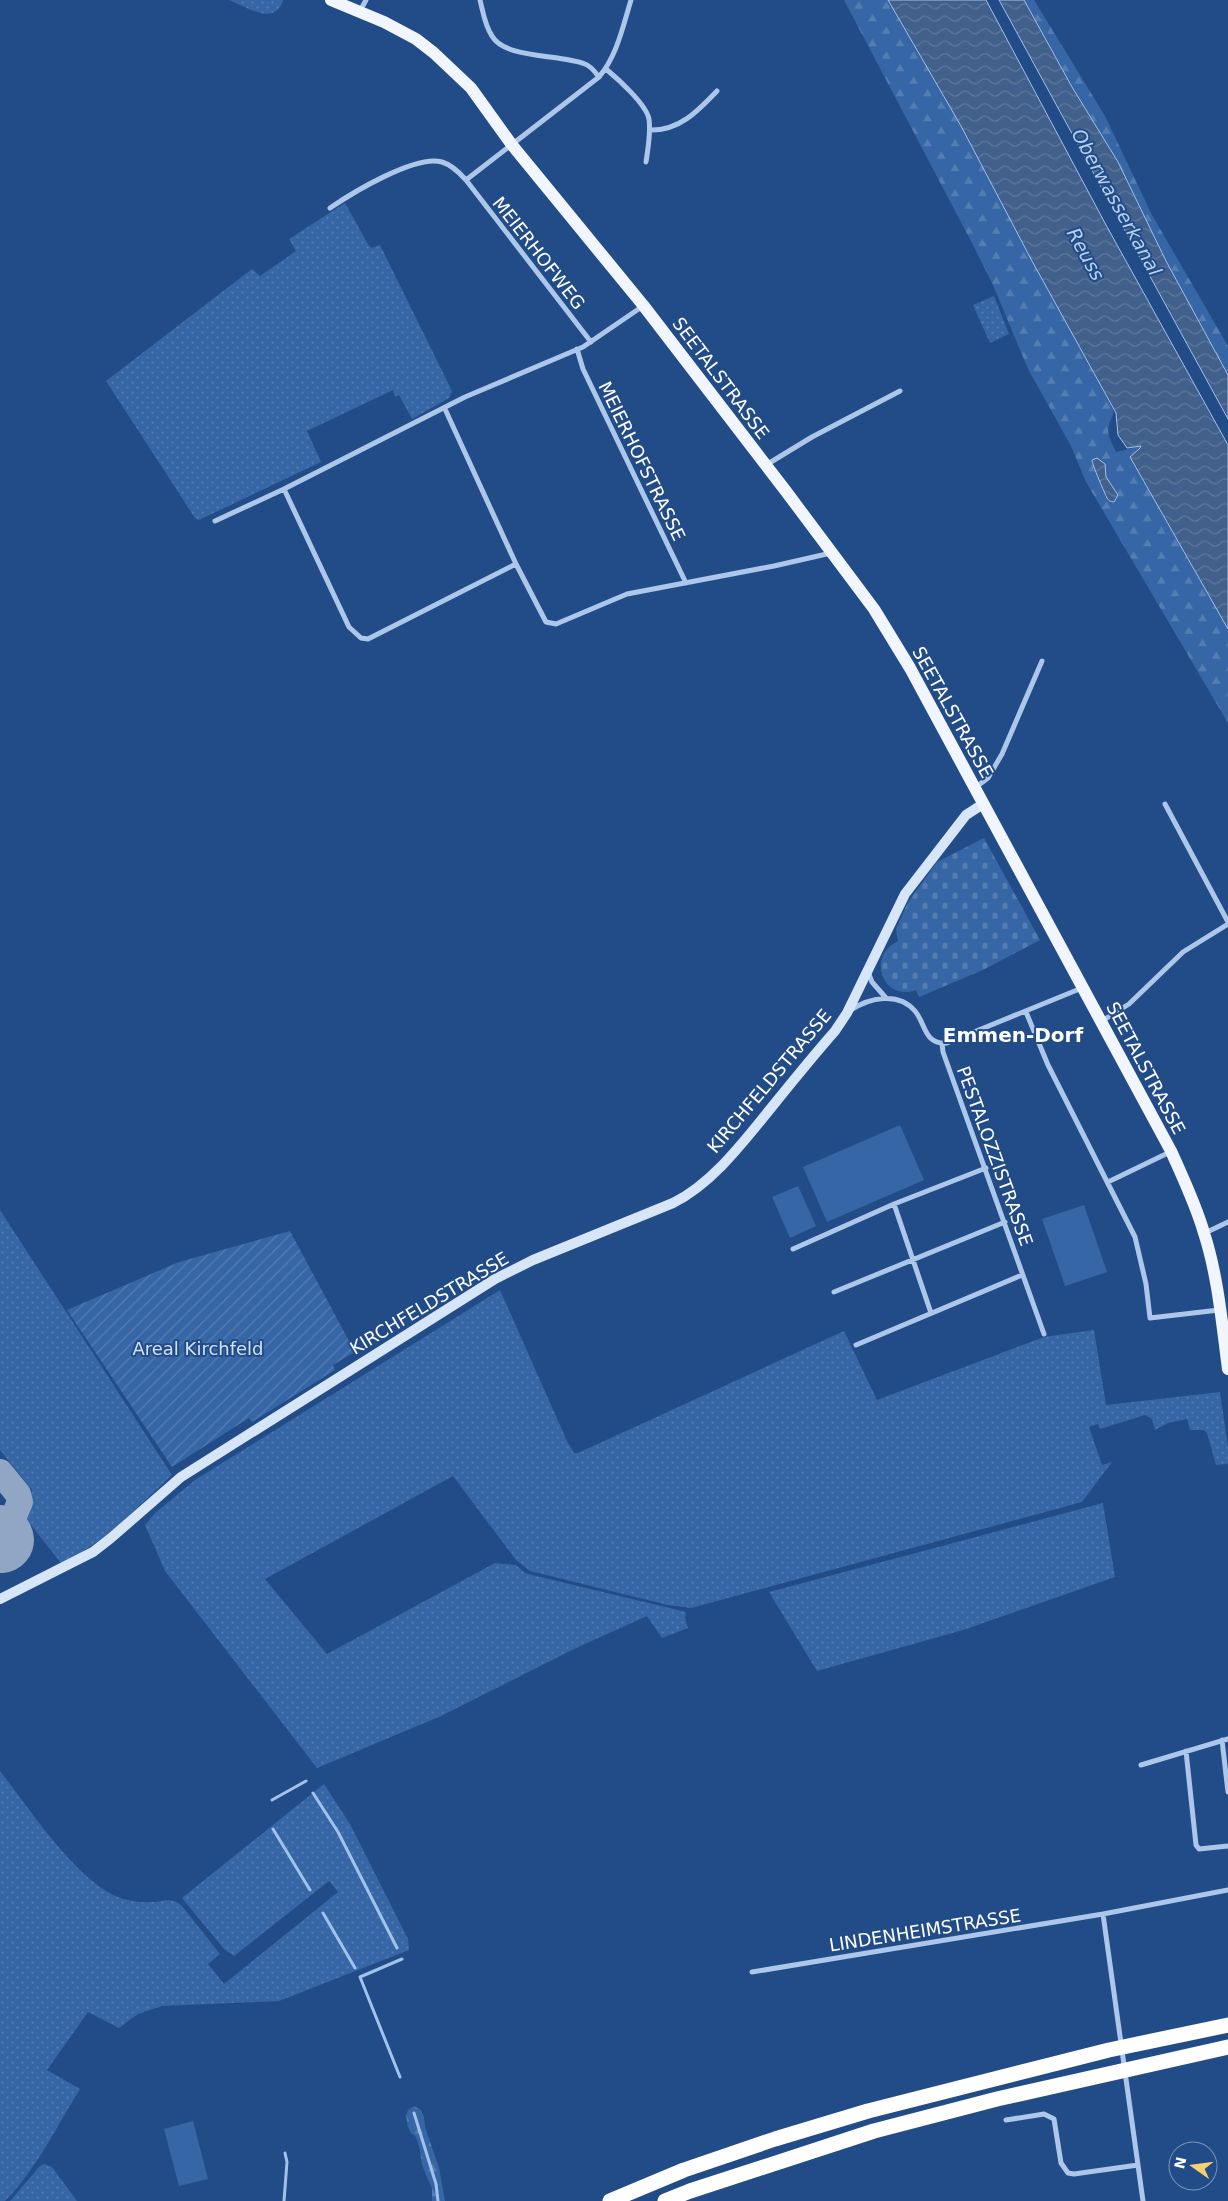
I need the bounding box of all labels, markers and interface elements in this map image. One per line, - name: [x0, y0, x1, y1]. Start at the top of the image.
- water label: Oberwasserkanal: [1067, 125, 1167, 280]
- street label: MEIERHOFWEG: [488, 192, 590, 314]
- water label: Reuss: [1063, 224, 1109, 284]
- street label: SEETALSTRASSE: [668, 313, 774, 443]
- street label: MEIERHOFSTRASSE: [594, 378, 690, 544]
- street label: SEETALSTRASSE: [908, 643, 998, 781]
- street label: SEETALSTRASSE: [1102, 998, 1190, 1138]
- street label: KIRCHFELDSTRASSE: [703, 1005, 835, 1157]
- district label: Emmen-Dorf: [943, 1023, 1083, 1047]
- street label: PESTALOZZISTRASSE: [953, 1063, 1037, 1249]
- street label: KIRCHFELDSTRASSE: [346, 1247, 512, 1359]
- park label: Areal Kirchfeld: [132, 1338, 264, 1359]
- street label: LINDENHEIMSTRASSE: [828, 1904, 1022, 1956]
- north arrow: [1168, 2141, 1218, 2191]
- text: N: [1171, 2155, 1190, 2170]

